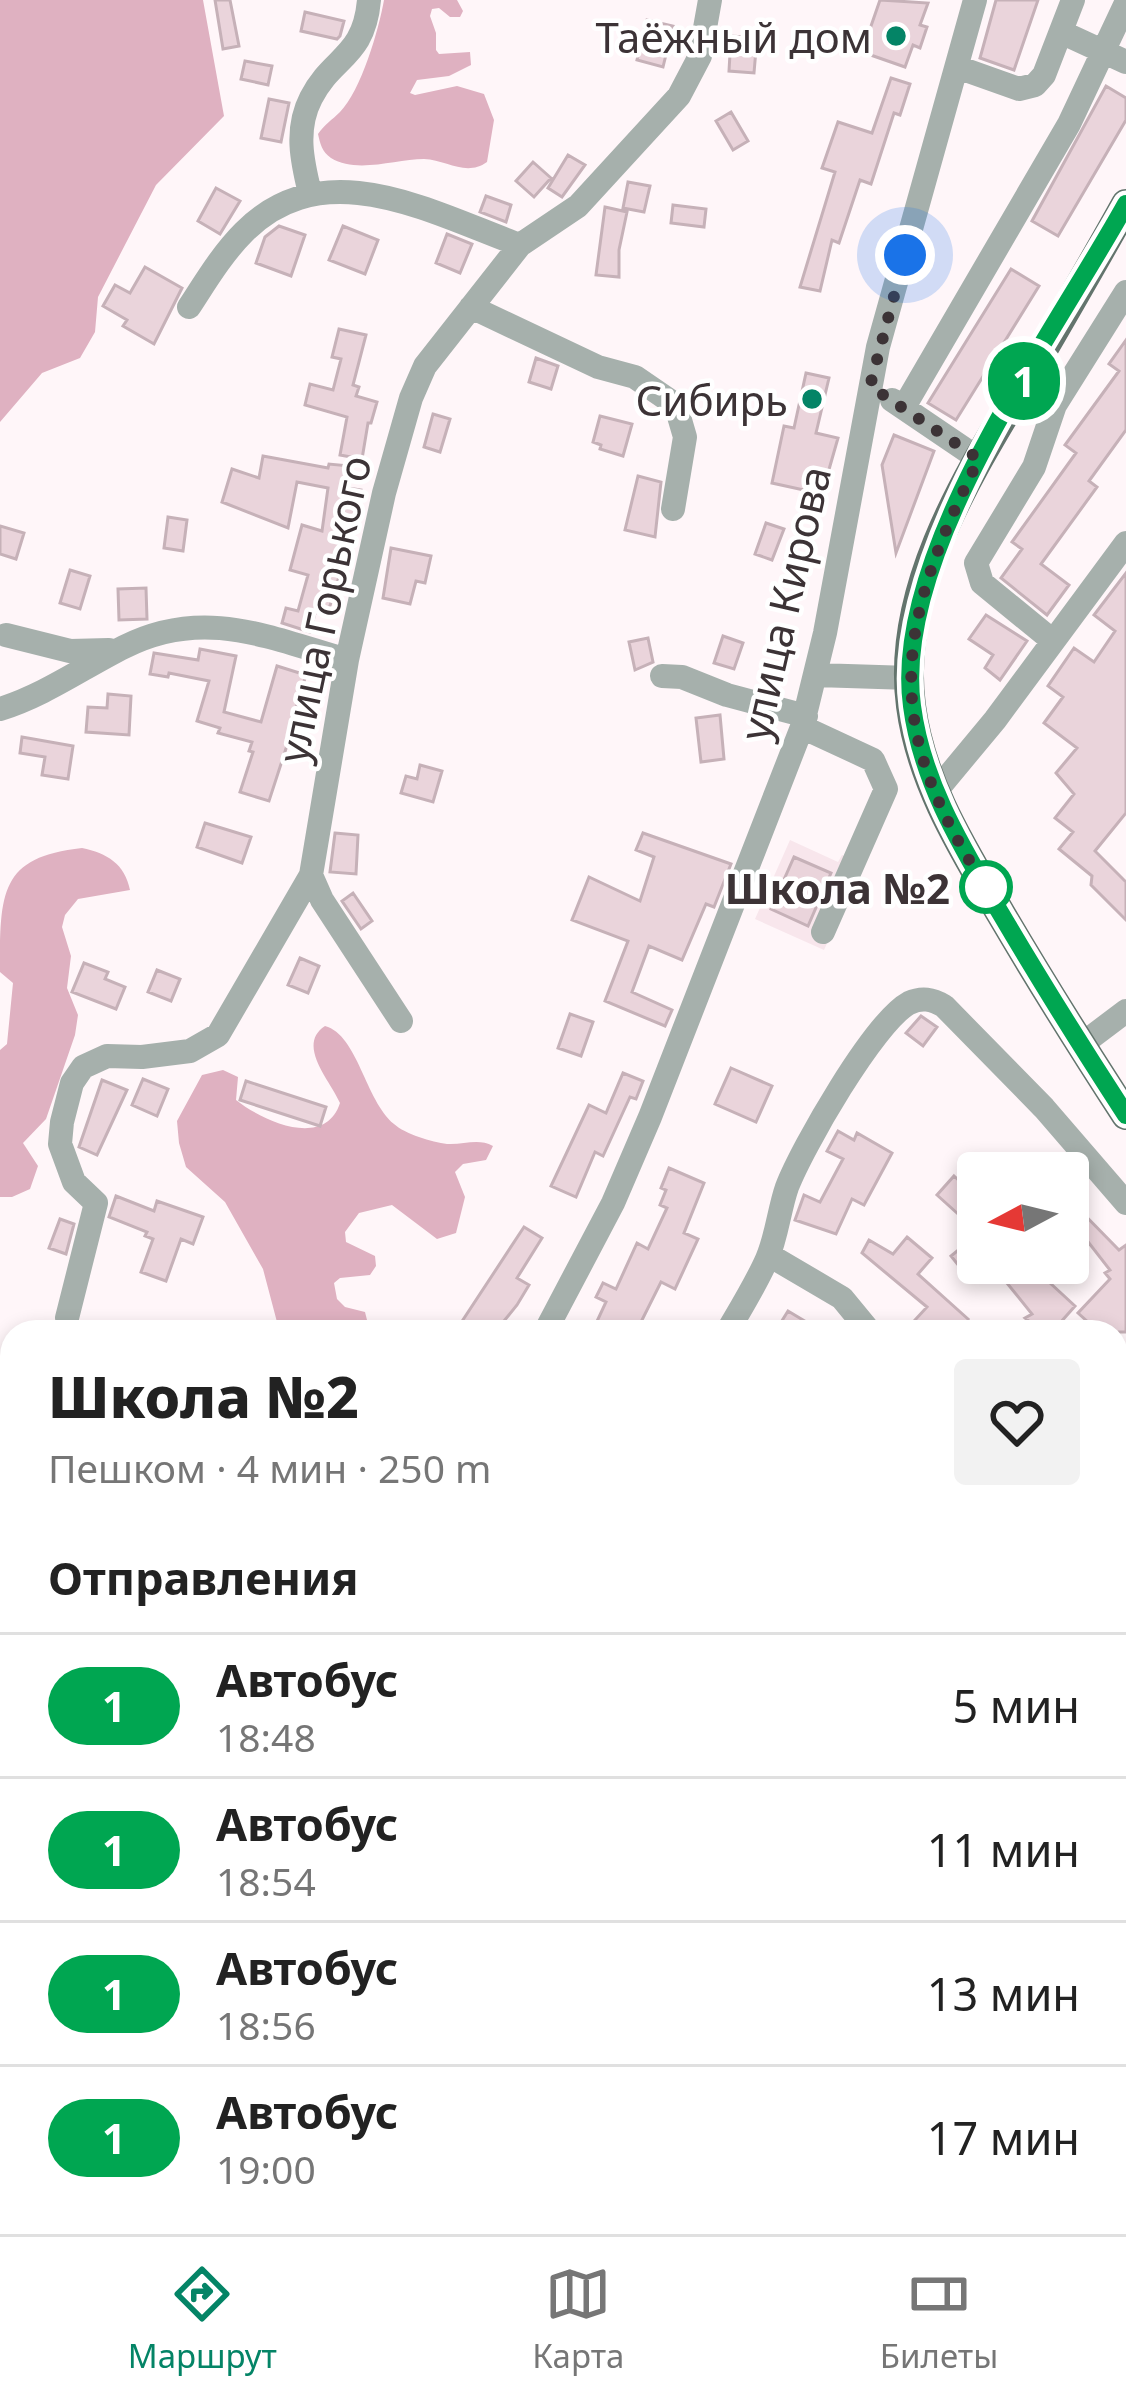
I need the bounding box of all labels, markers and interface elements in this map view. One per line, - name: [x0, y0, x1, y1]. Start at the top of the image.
- place label: Таёжный дом: [595, 8, 872, 65]
- marker: Таёжный дом: [883, 23, 909, 49]
- your location: [875, 225, 935, 285]
- line badge: 1: [985, 342, 1063, 420]
- text: 1: [1012, 352, 1036, 409]
- place label: Сибирь: [635, 371, 788, 428]
- marker: Сибирь: [799, 386, 825, 412]
- street label: улица Горького: [263, 450, 383, 768]
- street label: улица Кирова: [725, 460, 843, 746]
- place label: Школа №2: [725, 859, 950, 916]
- marker: Школа №2: [961, 862, 1011, 912]
- north arrow: [957, 1152, 1089, 1284]
- map controls: [957, 1152, 1089, 1284]
- text: Школа №2: [48, 1357, 359, 1435]
- button: heart: [954, 1359, 1080, 1485]
- text: Пешком · 4 мин · 250 m: [48, 1441, 492, 1494]
- text: Отправления: [48, 1547, 359, 1608]
- text: Автобус: [216, 1649, 398, 1710]
- text: 5 мин: [952, 1675, 1080, 1736]
- text: 1: [102, 1677, 126, 1734]
- text: 18:48: [216, 1710, 316, 1763]
- text: Автобус: [216, 1793, 398, 1854]
- text: 11 мин: [927, 1819, 1080, 1880]
- text: 1: [102, 1821, 126, 1878]
- text: 18:54: [216, 1854, 316, 1907]
- text: Автобус: [216, 1937, 398, 1998]
- text: 13 мин: [927, 1963, 1080, 2024]
- text: 1: [102, 1965, 126, 2022]
- text: 18:56: [216, 1998, 316, 2051]
- text: Автобус: [216, 2081, 398, 2142]
- text: 17 мин: [927, 2107, 1080, 2168]
- text: 1: [102, 2109, 126, 2166]
- text: 19:00: [216, 2142, 316, 2195]
- tab: Маршрут: [128, 2261, 277, 2378]
- tab: Карта: [532, 2261, 624, 2378]
- tab: Билеты: [880, 2261, 998, 2378]

